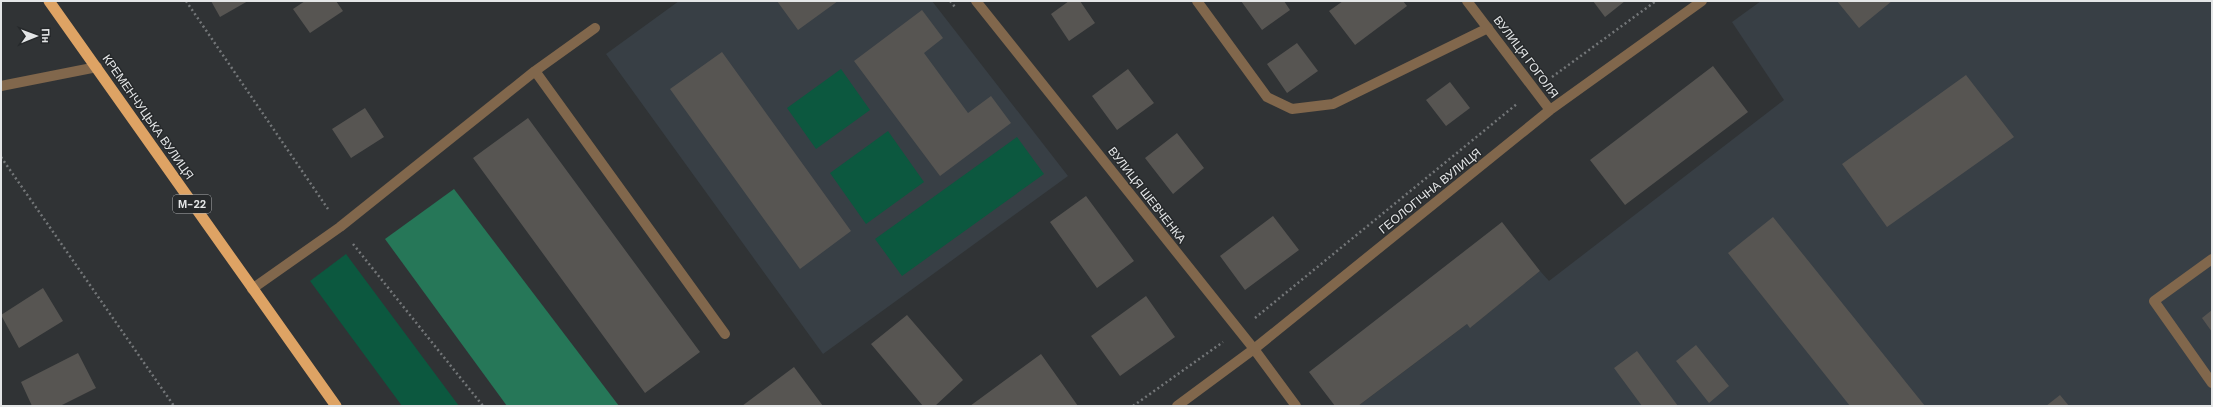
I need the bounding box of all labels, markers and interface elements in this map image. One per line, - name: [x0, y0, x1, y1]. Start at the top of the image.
- street label: ВУЛИЦЯ ГОГОЛЯ: [1490, 13, 1562, 101]
- north arrow: [16, 16, 56, 56]
- text: Пн: [39, 28, 53, 43]
- street label: КРЕМЕНЧУЦЬКА ВУЛИЦЯ: [99, 51, 197, 183]
- street label: ВУЛИЦЯ ШЕВЧЕНКА: [1104, 144, 1190, 246]
- street label: ГЕОЛОГІЧНА ВУЛИЦЯ: [1375, 145, 1485, 237]
- road number: М-22: [173, 195, 211, 213]

